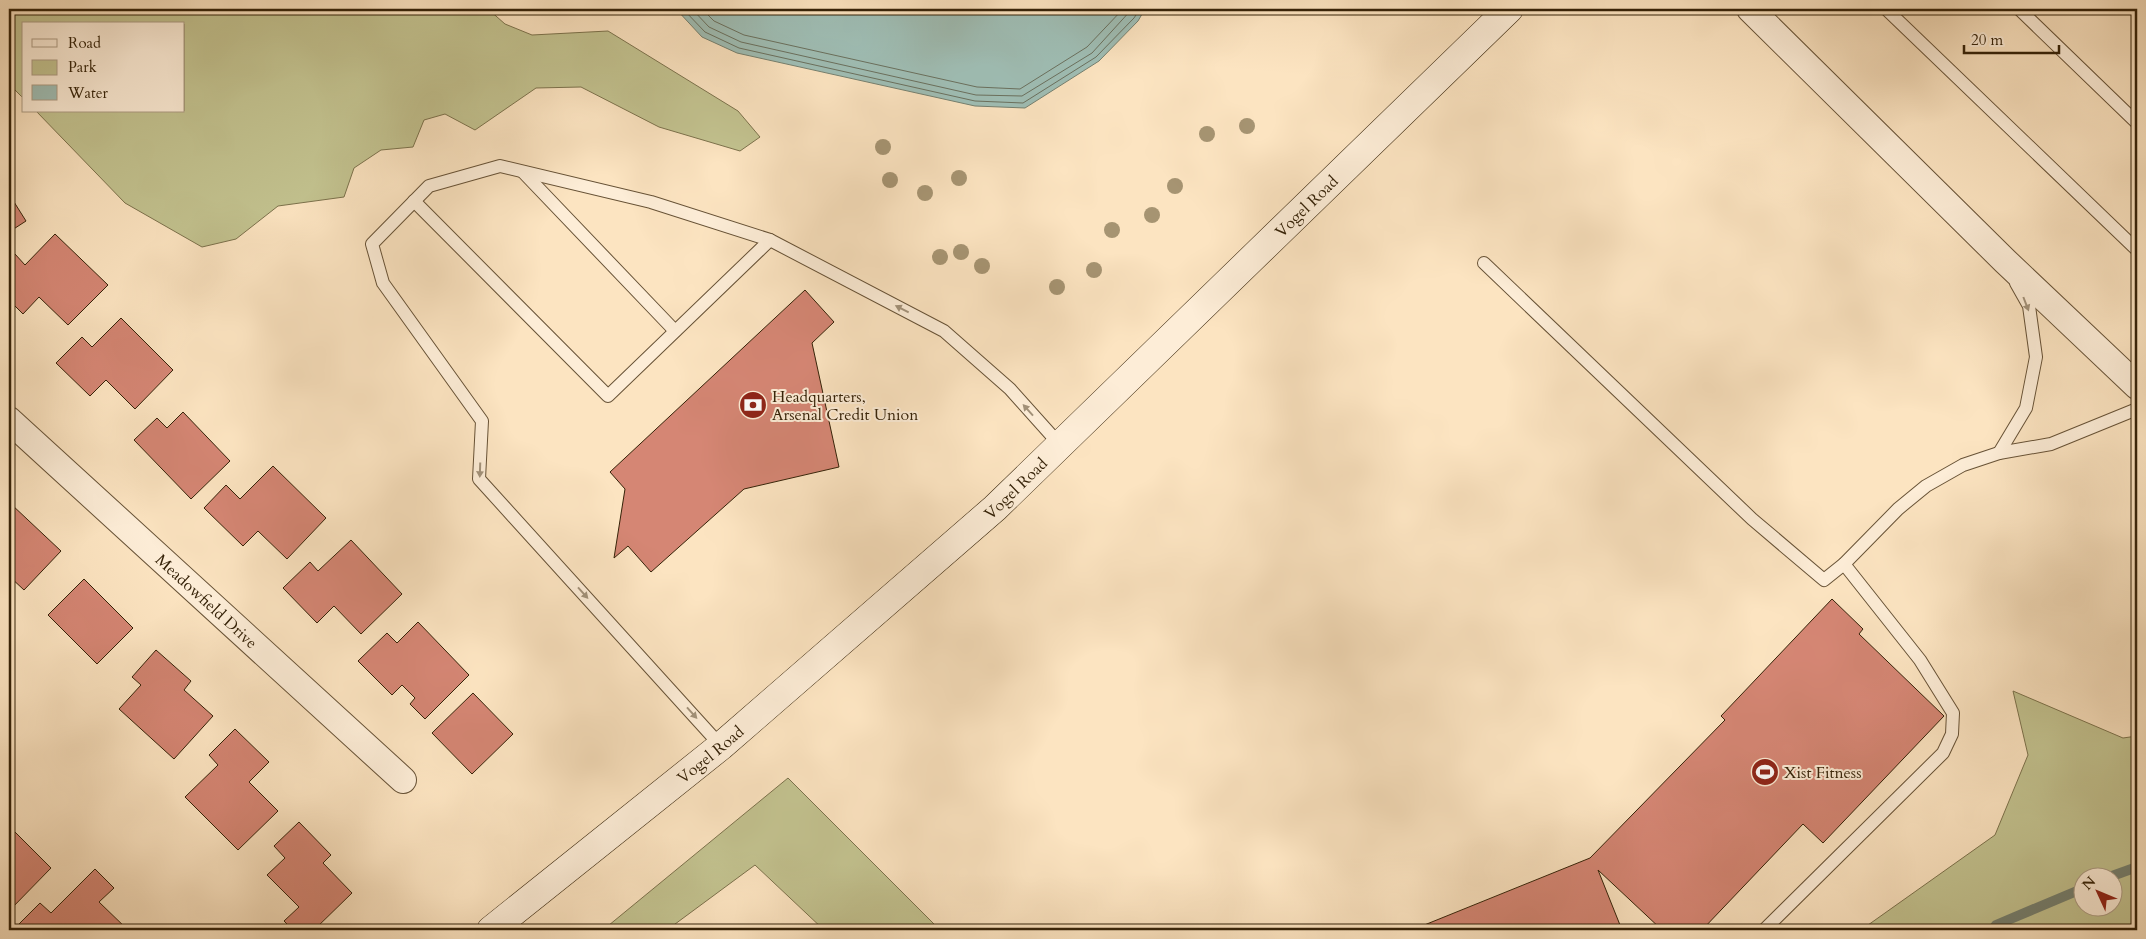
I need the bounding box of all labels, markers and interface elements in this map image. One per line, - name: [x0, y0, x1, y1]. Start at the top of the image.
- legend: [22, 22, 185, 112]
- scale bar: [1964, 22, 2058, 54]
- text: 20 m: [1971, 30, 2003, 50]
- text: Road: [68, 33, 101, 53]
- text: Park: [68, 57, 97, 77]
- text: Water: [67, 83, 109, 103]
- street label: Vogel Road: [1270, 171, 1344, 243]
- one-way arrow: [2022, 297, 2030, 312]
- one-way arrow: [895, 305, 910, 313]
- place label: Headquarters, Arsenal Credit Union: [772, 386, 918, 426]
- bank icon: Headquarters, Arsenal Credit Union: [738, 390, 768, 420]
- one-way arrow: [1022, 404, 1034, 416]
- street label: Vogel Road: [980, 453, 1053, 525]
- one-way arrow: [475, 462, 483, 478]
- street label: Meadowfield Drive: [150, 549, 262, 654]
- one-way arrow: [577, 586, 589, 598]
- one-way arrow: [686, 707, 698, 719]
- street label: Vogel Road: [673, 721, 749, 789]
- sports icon: Xist Fitness: [1750, 757, 1780, 787]
- place label: Xist Fitness: [1784, 762, 1862, 784]
- north arrow: [2074, 866, 2124, 916]
- text: N: [2078, 872, 2100, 894]

